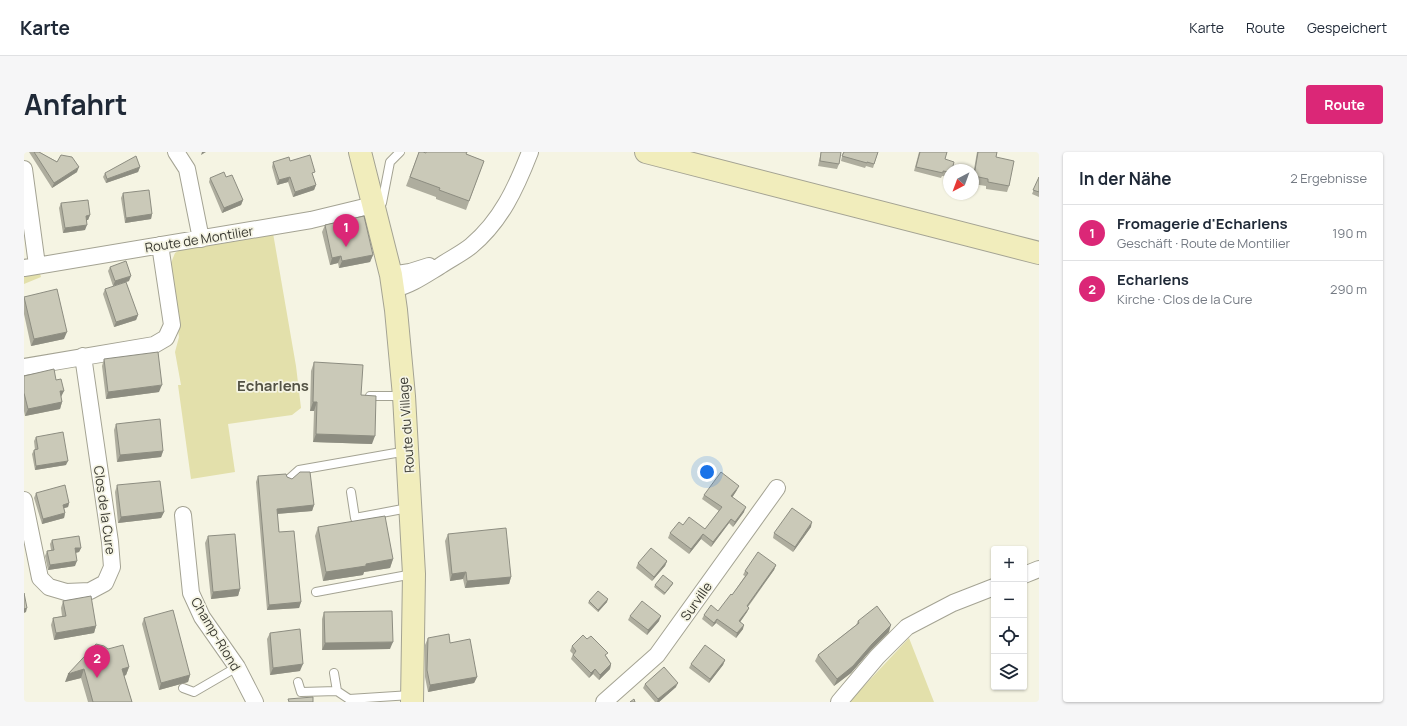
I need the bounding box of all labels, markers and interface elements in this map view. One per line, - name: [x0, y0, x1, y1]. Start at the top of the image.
- text: Karte: [20, 15, 70, 41]
- text: Karte: [1189, 18, 1224, 37]
- text: Route: [1246, 18, 1285, 37]
- text: Gespeichert: [1307, 18, 1387, 37]
- text: Anfahrt: [24, 85, 127, 123]
- button: Route: [1306, 85, 1383, 124]
- north arrow: [943, 164, 979, 200]
- text: In der Nähe: [1079, 167, 1172, 190]
- text: 2 Ergebnisse: [1290, 169, 1367, 187]
- text: Fromagerie d'Echarlens: [1117, 213, 1288, 234]
- pin: 1: [333, 214, 359, 247]
- street label: Route de Montilier: [143, 221, 255, 256]
- text: 1: [1089, 224, 1095, 242]
- text: 190 m: [1332, 224, 1367, 242]
- text: Geschäft · Route de Montilier: [1117, 234, 1290, 252]
- text: Echarlens: [1117, 269, 1189, 290]
- text: 2: [1088, 280, 1096, 298]
- text: 290 m: [1330, 280, 1367, 298]
- text: Kirche · Clos de la Cure: [1117, 290, 1252, 308]
- district label: Echarlens: [237, 375, 309, 396]
- street label: Route du Village: [394, 376, 418, 474]
- your location: [697, 462, 717, 482]
- street label: Clos de la Cure: [90, 465, 120, 556]
- map controls: [991, 546, 1027, 690]
- button: +: [991, 546, 1027, 582]
- street label: Surville: [676, 578, 716, 624]
- button: −: [991, 582, 1027, 618]
- street label: Champ-Riond: [187, 594, 245, 674]
- button: locate: [991, 618, 1027, 654]
- pin: 2: [84, 645, 110, 678]
- button: layers: [991, 654, 1027, 690]

